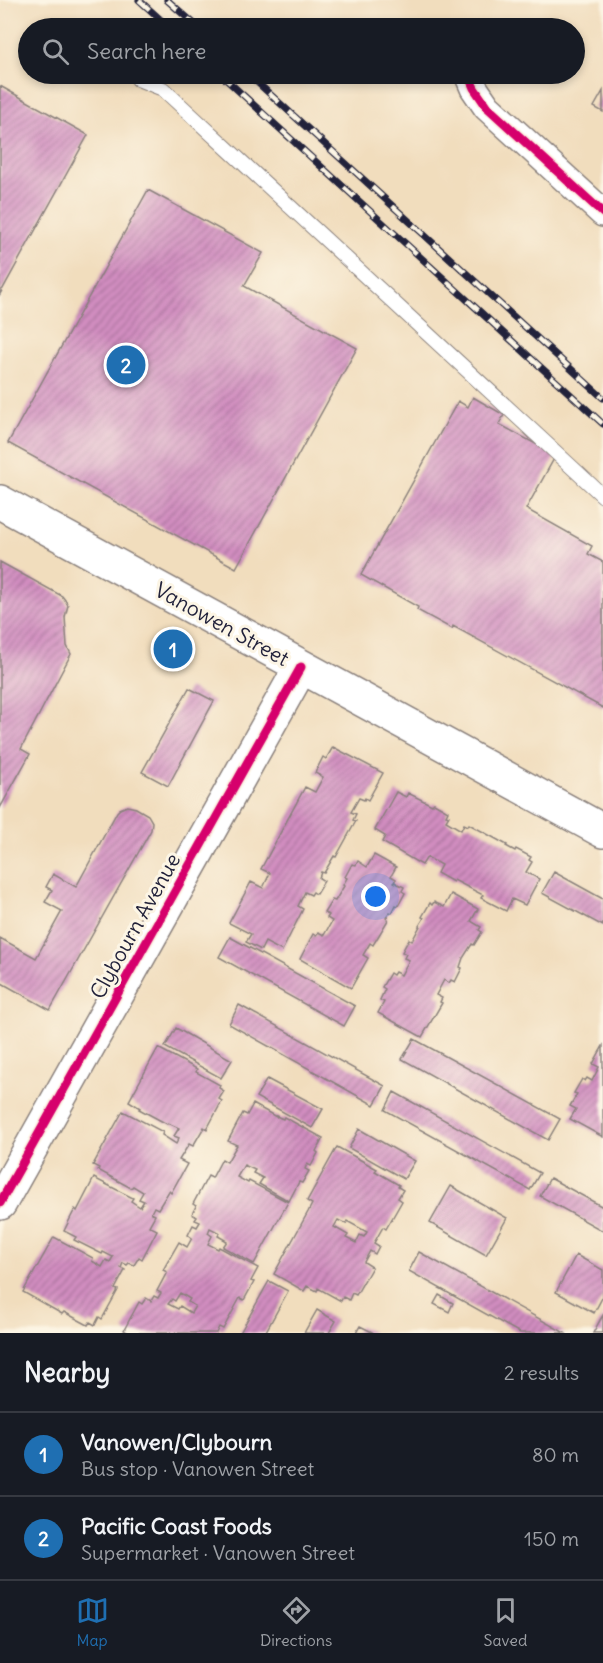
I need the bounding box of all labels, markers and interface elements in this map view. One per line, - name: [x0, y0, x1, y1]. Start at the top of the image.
- search box: [18, 18, 585, 84]
- icon: search: [39, 35, 72, 68]
- text: Search here: [87, 37, 206, 65]
- pin: 2: [106, 342, 146, 388]
- street label: Vanowen Street: [150, 576, 294, 672]
- pin: 1: [154, 626, 192, 672]
- street label: Clybourn Avenue: [84, 849, 186, 1003]
- your location: [361, 882, 390, 911]
- text: Nearby: [24, 1356, 110, 1389]
- text: 2 results: [504, 1360, 579, 1385]
- text: Vanowen/Clybourn: [81, 1428, 272, 1456]
- text: 1: [40, 1442, 47, 1467]
- text: 80 m: [532, 1442, 579, 1467]
- text: Bus stop · Vanowen Street: [81, 1456, 314, 1481]
- text: Pacific Coast Foods: [81, 1512, 272, 1540]
- text: 2: [38, 1526, 49, 1551]
- text: 150 m: [524, 1526, 579, 1551]
- text: Supermarket · Vanowen Street: [81, 1540, 355, 1565]
- tab: Map: [76, 1594, 109, 1650]
- tab: Directions: [260, 1594, 332, 1650]
- tab: Saved: [484, 1594, 527, 1650]

